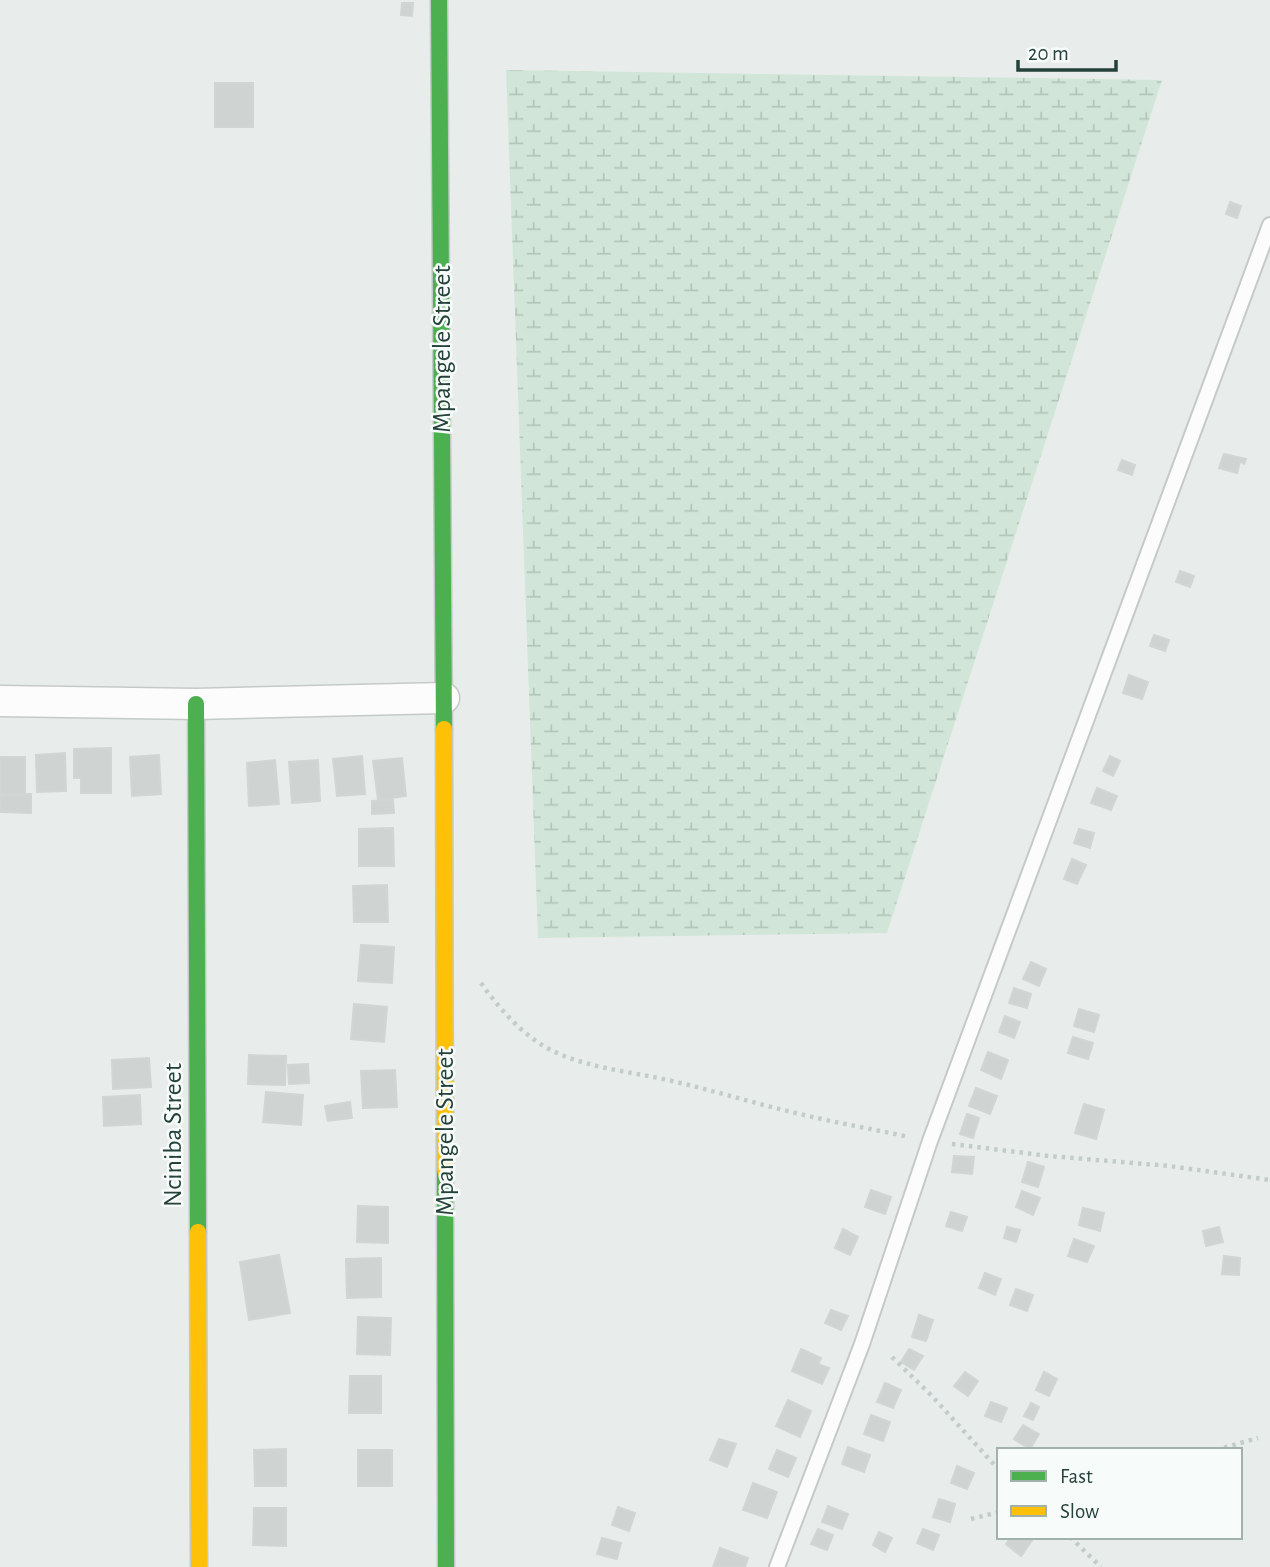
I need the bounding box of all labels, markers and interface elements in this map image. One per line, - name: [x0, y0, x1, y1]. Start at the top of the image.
- scale bar: [1018, 28, 1116, 72]
- text: 20 m: [1028, 43, 1069, 64]
- street label: Mpangele Street: [429, 265, 455, 433]
- street label: Mpangele Street: [432, 1048, 458, 1216]
- street label: Nciniba Street: [160, 1063, 186, 1207]
- legend: [997, 1448, 1242, 1539]
- text: Fast: [1060, 1466, 1093, 1487]
- text: Slow: [1060, 1501, 1099, 1522]

